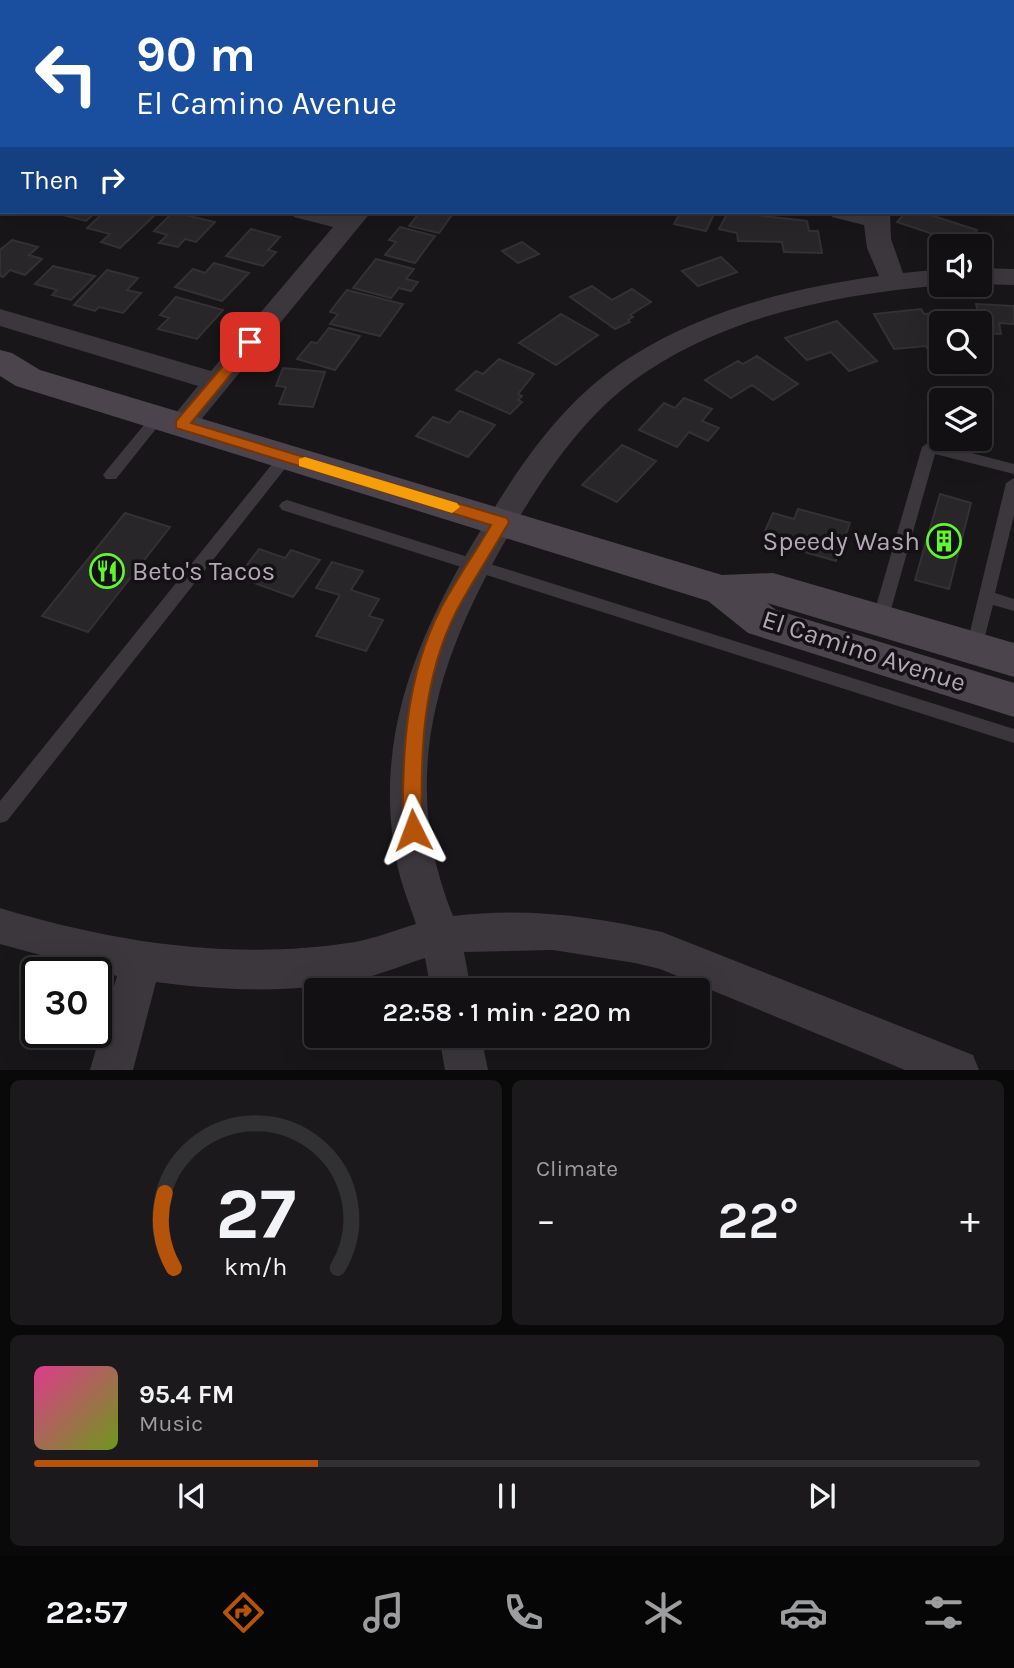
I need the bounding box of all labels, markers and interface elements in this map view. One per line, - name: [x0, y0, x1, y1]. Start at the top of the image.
- text: 90 m: [136, 26, 256, 83]
- icon: left: [21, 28, 112, 119]
- text: El Camino Avenue: [136, 85, 397, 122]
- icon: right: [93, 161, 131, 199]
- text: Then: [21, 165, 79, 196]
- map controls: [929, 234, 992, 451]
- button: sound: [929, 234, 992, 297]
- button: search: [929, 311, 992, 374]
- pin: [220, 312, 280, 372]
- icon: arrive: [231, 323, 269, 361]
- button: layers: [929, 388, 992, 451]
- building icon: Speedy Wash: [925, 522, 963, 560]
- place label: Speedy Wash: [763, 526, 920, 557]
- restaurant icon: Beto's Tacos: [88, 552, 126, 590]
- place label: Beto's Tacos: [132, 556, 275, 587]
- street label: El Camino Avenue: [758, 603, 970, 699]
- position arrow: [376, 793, 450, 867]
- speed limit sign: 30: [21, 957, 112, 1048]
- text: 22:58 · 1 min · 220 m: [383, 997, 631, 1028]
- text: Climate: [536, 1155, 618, 1182]
- text: 27: [216, 1172, 296, 1257]
- text: 22°: [717, 1190, 799, 1251]
- text: −: [536, 1198, 556, 1243]
- text: +: [960, 1198, 980, 1243]
- text: km/h: [224, 1252, 288, 1281]
- text: 95.4 FM: [139, 1379, 235, 1410]
- text: Music: [139, 1410, 203, 1437]
- icon: previous: [173, 1477, 211, 1515]
- icon: pause: [488, 1477, 526, 1515]
- icon: next: [803, 1477, 841, 1515]
- icon: directions: [219, 1588, 268, 1637]
- icon: music: [359, 1588, 408, 1637]
- icon: phone: [499, 1588, 548, 1637]
- icon: climate: [639, 1588, 688, 1637]
- icon: car: [779, 1588, 828, 1637]
- icon: filters: [919, 1588, 968, 1637]
- text: 22:57: [46, 1594, 127, 1631]

